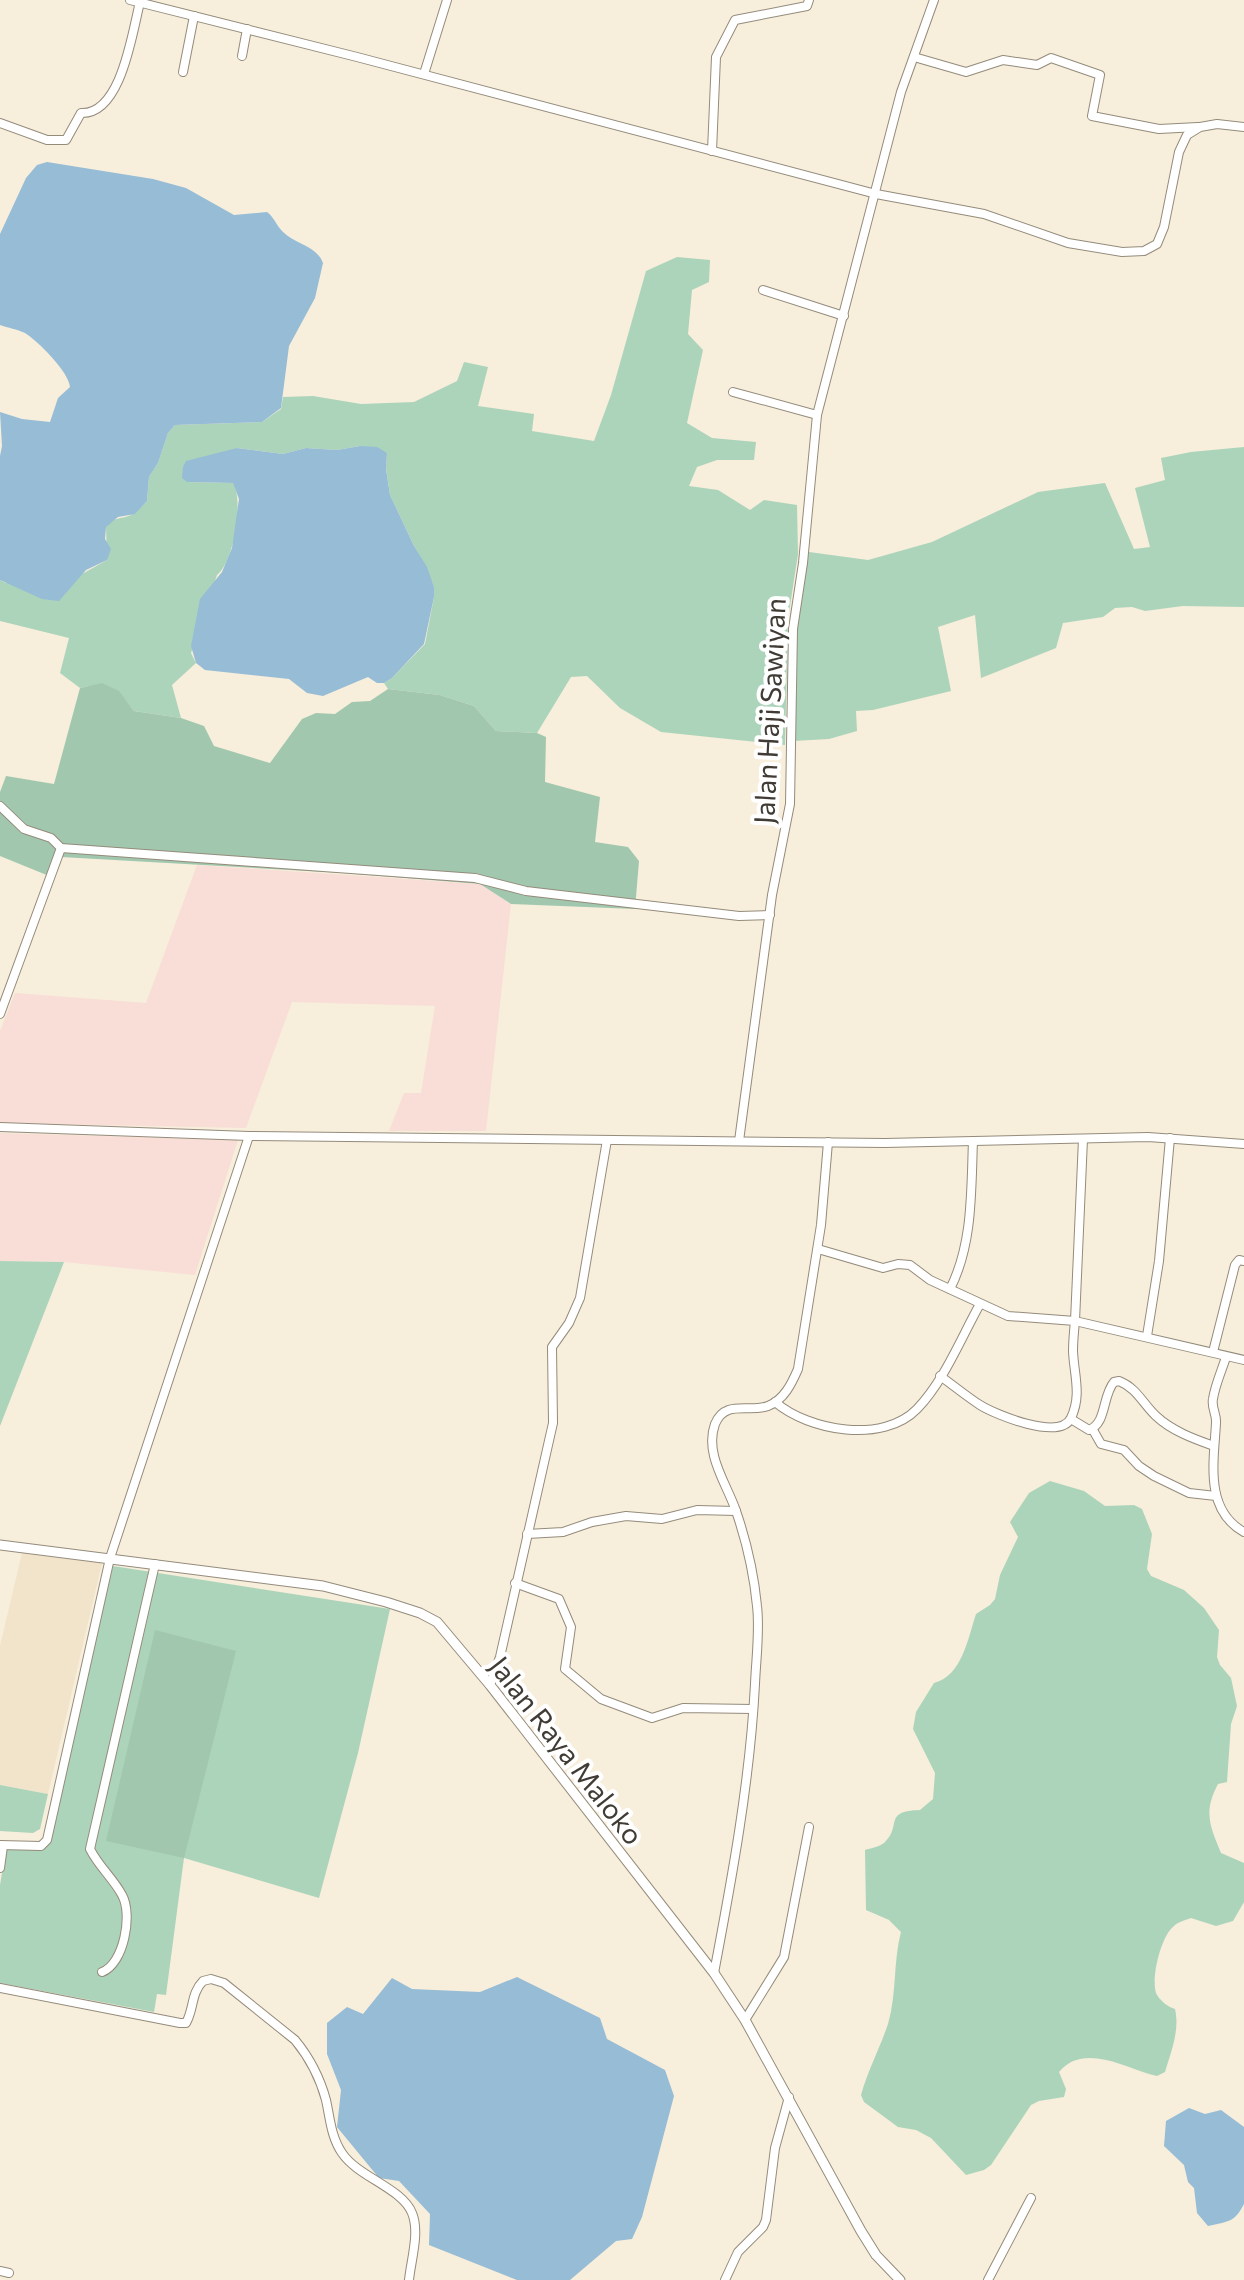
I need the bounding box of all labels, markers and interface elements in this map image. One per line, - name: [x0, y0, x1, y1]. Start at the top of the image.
- street label: Jalan Haji Sawiyan: [746, 597, 792, 825]
- street label: Jalan Raya Maloko: [483, 1649, 651, 1851]

